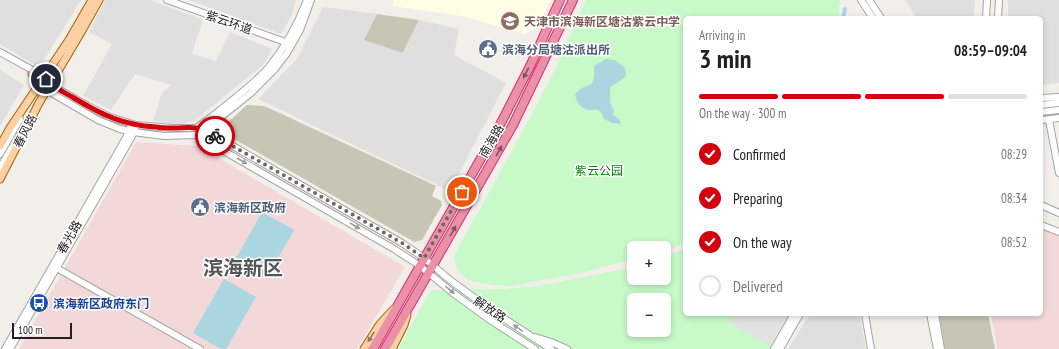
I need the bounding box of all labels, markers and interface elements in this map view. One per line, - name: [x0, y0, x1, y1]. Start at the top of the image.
- street label: 紫云环道: [204, 7, 254, 37]
- school or university icon: 天津市滨海新区塘沽紫云中学: [499, 10, 521, 32]
- place label: 天津市滨海新区塘沽紫云中学: [524, 14, 680, 29]
- text: Arriving in: [699, 27, 746, 44]
- public building icon: 滨海分局塘沽派出所: [477, 38, 499, 60]
- text: 08:59–09:04: [954, 41, 1027, 60]
- place label: 滨海分局塘沽派出所: [502, 42, 610, 57]
- text: 3 min: [699, 42, 752, 75]
- pin: [29, 62, 63, 96]
- icon: home: [35, 68, 57, 90]
- one-way arrow: [523, 68, 530, 79]
- text: On the way · 300 m: [699, 105, 786, 122]
- street label: 春风路: [10, 112, 40, 150]
- courier: [195, 116, 235, 156]
- street label: 南海路: [476, 122, 506, 160]
- icon: bike: [204, 125, 226, 147]
- icon: check: [699, 143, 721, 165]
- one-way arrow: [495, 145, 502, 157]
- text: Confirmed: [733, 145, 786, 164]
- text: 08:29: [1001, 146, 1027, 163]
- one-way arrow: [237, 158, 248, 165]
- park label: 紫云公园: [575, 163, 623, 178]
- pin: [445, 175, 479, 209]
- icon: bag: [451, 181, 473, 203]
- icon: check: [699, 187, 721, 209]
- text: Preparing: [733, 189, 783, 208]
- text: 08:34: [1001, 190, 1027, 207]
- public building icon: 滨海新区政府: [189, 196, 211, 218]
- place label: 滨海新区政府: [214, 200, 286, 215]
- street label: 春光路: [54, 218, 84, 256]
- one-way arrow: [349, 223, 361, 230]
- one-way arrow: [449, 225, 456, 237]
- icon: check: [699, 231, 721, 253]
- text: On the way: [733, 233, 792, 252]
- text: 08:52: [1001, 234, 1027, 251]
- map controls: [627, 241, 671, 337]
- button: +: [627, 241, 671, 285]
- district label: 滨海新区: [203, 255, 283, 281]
- text: Delivered: [733, 277, 783, 296]
- one-way arrow: [445, 286, 456, 295]
- bus stop icon: 滨海新区政府东门: [28, 292, 50, 314]
- street label: 解放路: [471, 293, 509, 325]
- button: −: [627, 293, 671, 337]
- place label: 滨海新区政府东门: [53, 296, 149, 311]
- scale bar: [12, 321, 72, 340]
- text: 100 m: [18, 323, 42, 337]
- one-way arrow: [513, 324, 523, 332]
- one-way arrow: [368, 331, 375, 343]

